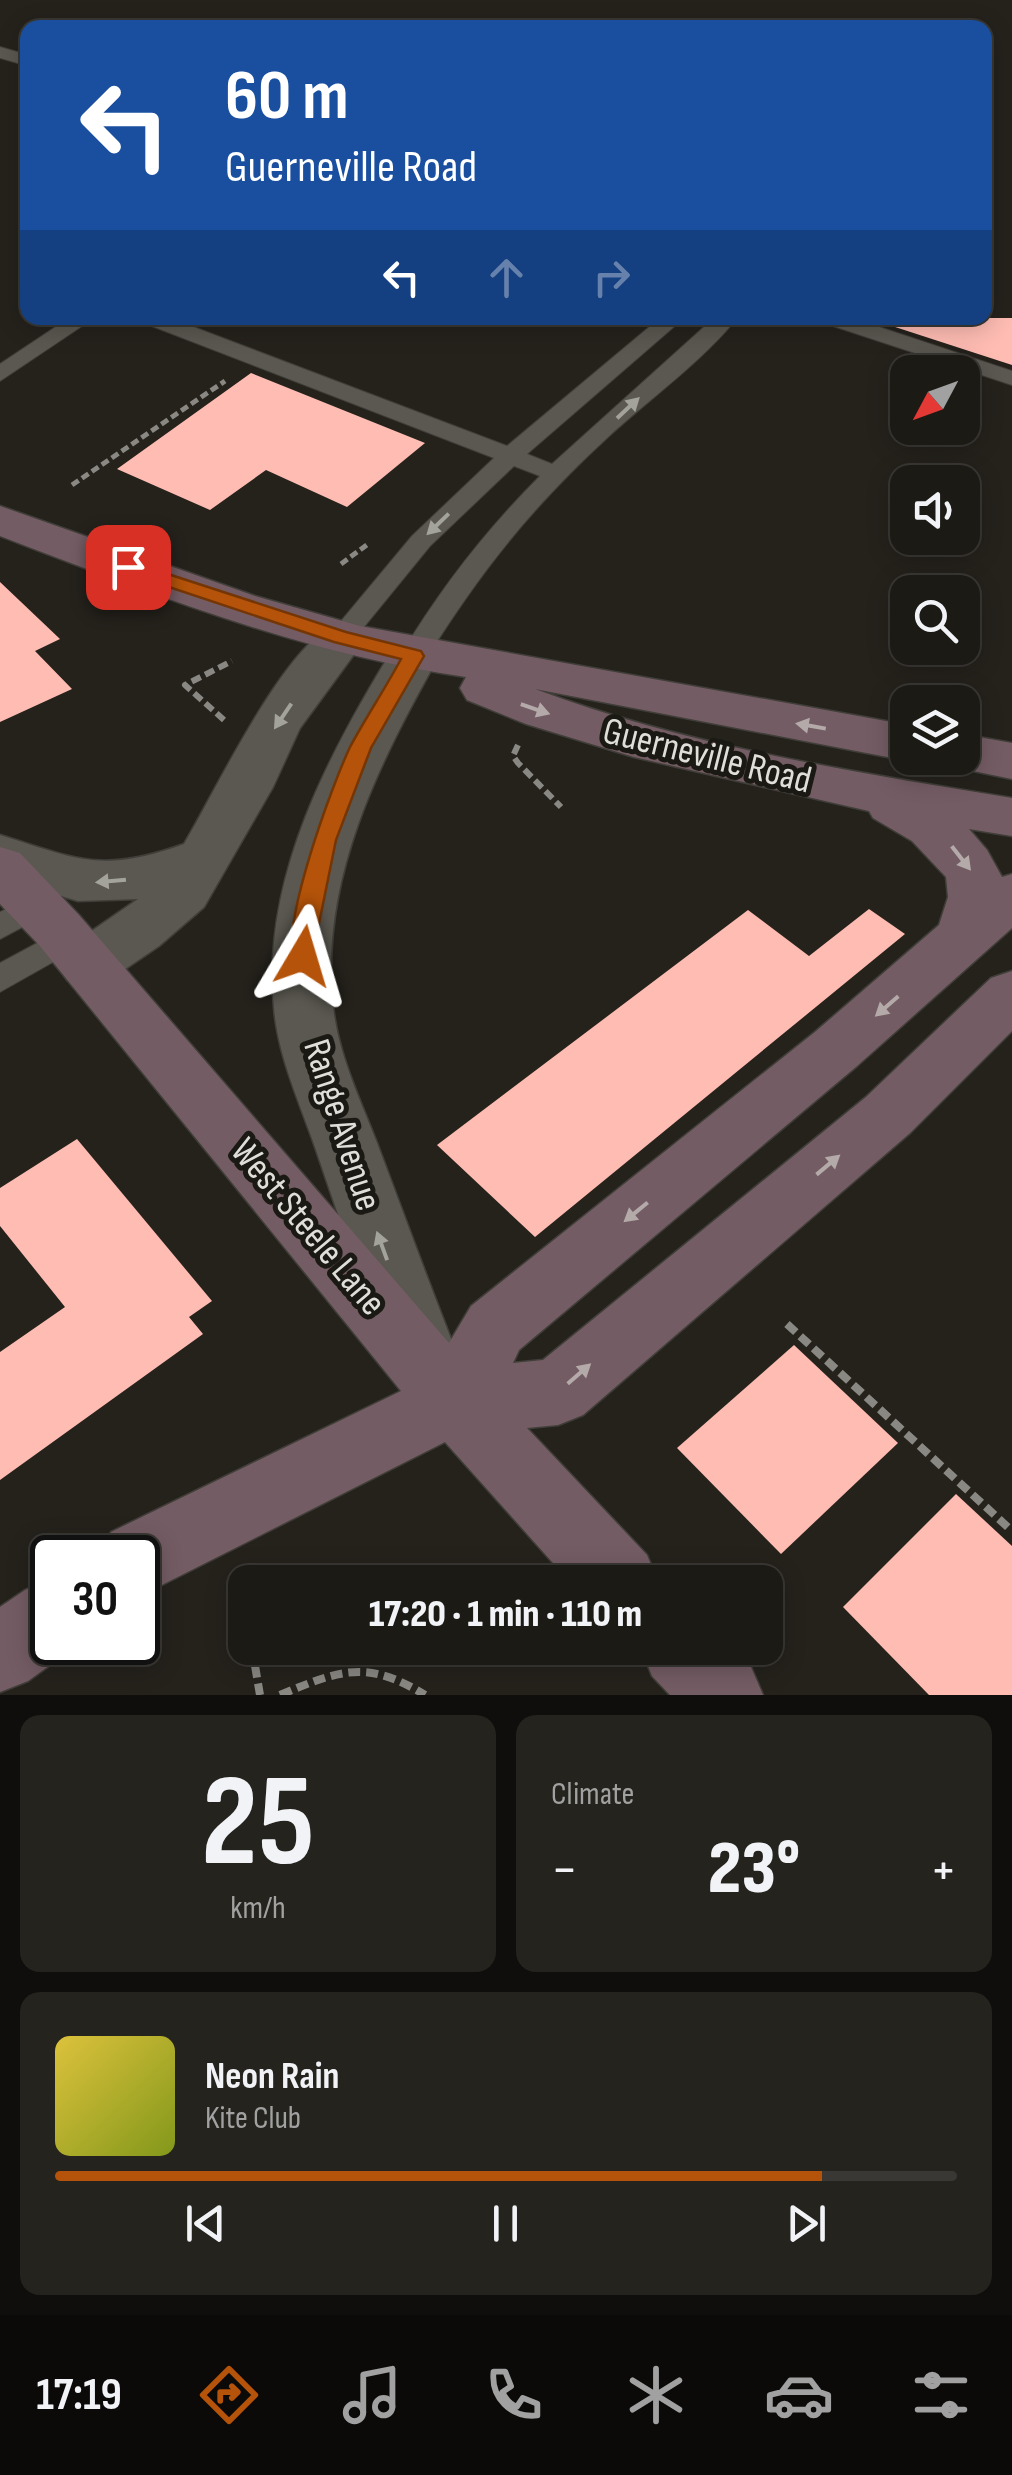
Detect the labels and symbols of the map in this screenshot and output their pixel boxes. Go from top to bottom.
north arrow [890,355,980,445]
one-way arrow [616,397,640,420]
one-way arrow [427,512,451,535]
pin [86,525,171,610]
one-way arrow [274,702,292,729]
one-way arrow [520,703,550,718]
street label: Guerneville Road [598,708,816,804]
one-way arrow [795,718,827,733]
one-way arrow [950,846,971,871]
one-way arrow [95,874,127,890]
position arrow [251,904,355,1008]
one-way arrow [874,994,899,1016]
street label: Range Avenue [293,1034,391,1216]
street label: West Steele Lane [221,1129,395,1325]
one-way arrow [816,1155,841,1176]
one-way arrow [623,1201,649,1222]
one-way arrow [374,1230,389,1260]
one-way arrow [567,1364,592,1385]
speed limit sign: 30 [30,1535,160,1665]

